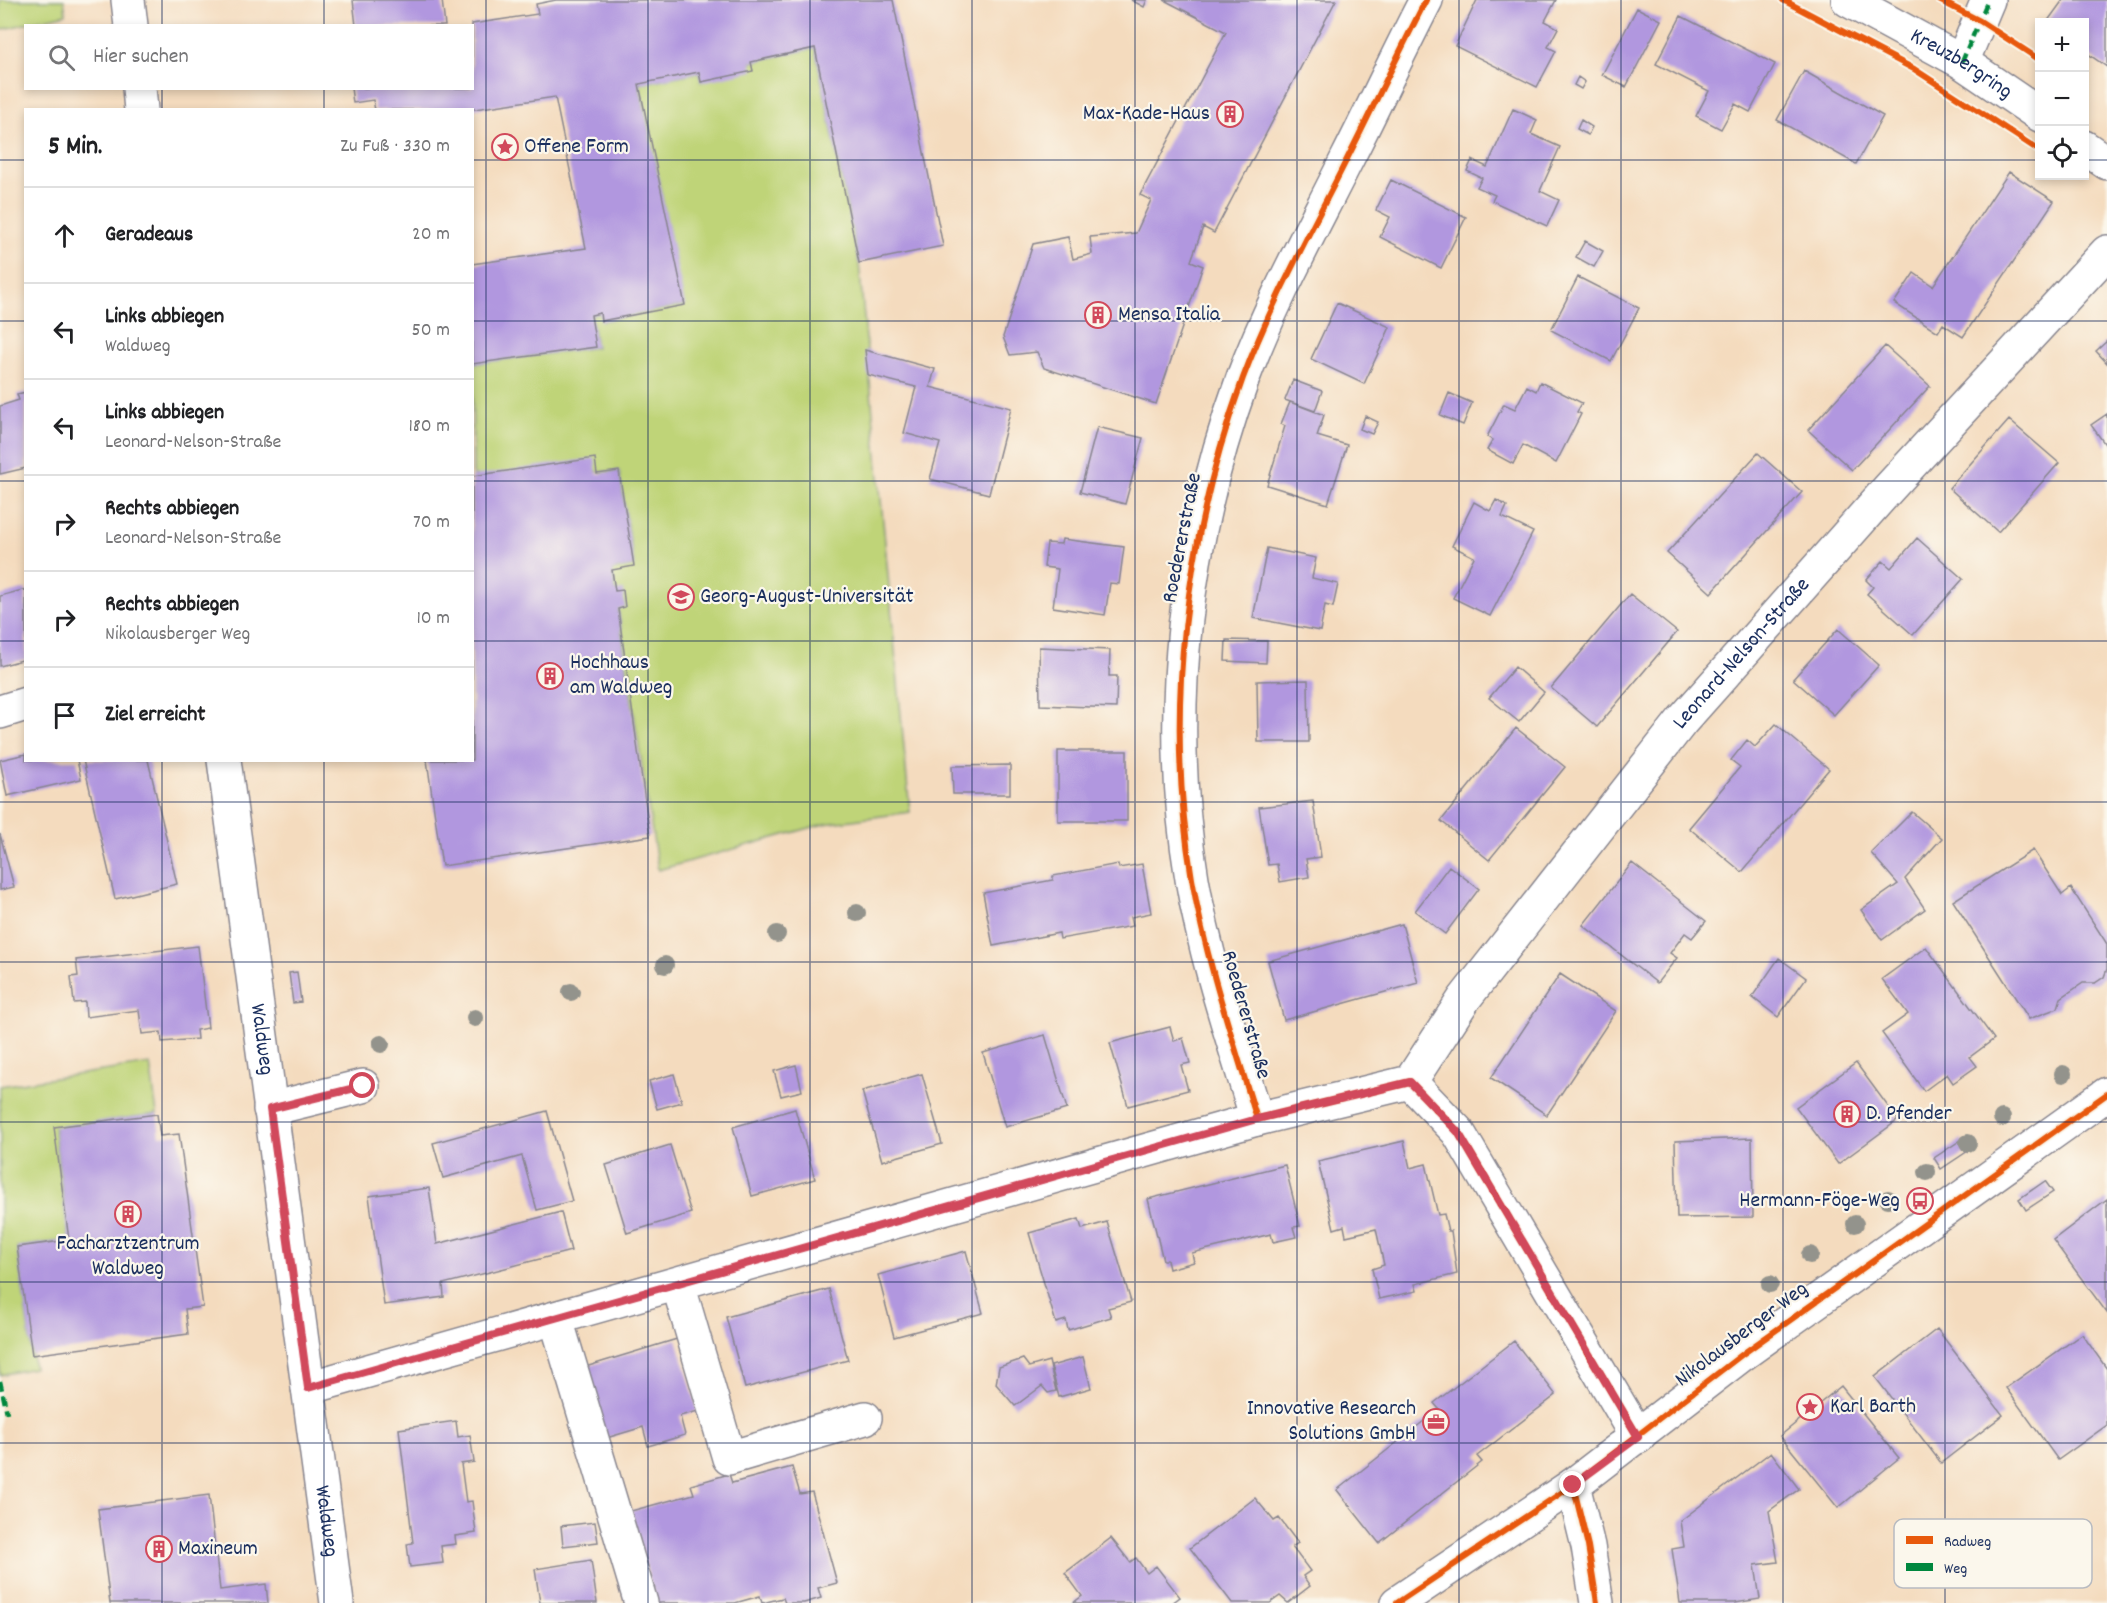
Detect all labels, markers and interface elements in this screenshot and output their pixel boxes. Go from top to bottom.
map controls [2035,18,2089,180]
button: + [2035,18,2089,72]
street label: Kreuzbergring [1904,21,2018,107]
search box [24,24,474,90]
icon: search [45,41,78,74]
text: Hier suchen [93,42,189,73]
button: − [2035,72,2089,126]
place label: Max-Kade-Haus [1083,99,1210,130]
building icon: Max-Kade-Haus [1215,99,1245,129]
button: locate [2035,126,2089,180]
text: 5 Min. [48,129,102,166]
place icon: Offene Form [490,132,520,162]
place label: Offene Form [524,132,629,163]
text: Zu Fuß · 330 m [340,133,450,161]
icon: ahead [48,219,81,252]
text: Geradeaus [105,220,193,251]
text: 20 m [412,221,450,249]
building icon: Mensa Italia [1083,300,1113,330]
place label: Mensa Italia [1118,300,1221,331]
text: Links abbiegen [105,302,224,333]
icon: left [48,315,81,348]
text: 50 m [412,317,450,345]
text: Waldweg [105,333,170,361]
text: Links abbiegen [105,398,224,429]
icon: left [48,411,81,444]
text: 180 m [408,413,450,441]
text: Leonard-Nelson-Straße [105,429,281,457]
street label: Roedererstraße [1155,470,1211,606]
text: Rechts abbiegen [105,494,239,525]
icon: right [48,507,81,540]
text: 70 m [413,509,450,537]
text: Leonard-Nelson-Straße [105,525,281,553]
street label: Leonard-Nelson-Straße [1665,571,1818,736]
school or university icon: Georg-August-Universität [666,582,696,612]
place label: Georg-August-Universität [700,582,914,613]
text: Rechts abbiegen [105,590,239,621]
icon: right [48,603,81,636]
text: 10 m [416,605,450,633]
text: Nikolausberger Weg [105,621,250,649]
place label: Hochhaus am Waldweg [570,648,672,704]
building icon: Hochhaus am Waldweg [535,661,565,691]
icon: arrive [48,699,81,732]
text: Ziel erreicht [105,700,205,731]
street label: Roedererstraße [1212,947,1278,1083]
street label: Waldweg [241,1002,282,1077]
route start [349,1072,375,1098]
building icon: D. Pfender [1832,1099,1862,1129]
place label: D. Pfender [1866,1099,1953,1130]
place label: Hermann-Föge-Weg [1739,1186,1900,1217]
bus stop icon: Hermann-Föge-Weg [1905,1186,1935,1216]
building icon: Facharztzentrum Waldweg [113,1199,143,1229]
place label: Facharztzentrum Waldweg [56,1229,200,1285]
street label: Nikolausberger Weg [1669,1275,1815,1395]
place icon: Karl Barth [1795,1392,1825,1422]
place label: Karl Barth [1830,1392,1916,1423]
place label: Innovative Research Solutions GmbH [1247,1394,1416,1450]
office icon: Innovative Research Solutions GmbH [1421,1407,1451,1437]
route end [1559,1471,1585,1497]
street label: Waldweg [306,1483,346,1559]
legend [1894,1519,2092,1588]
text: Radweg [1944,1531,1991,1554]
building icon: Maxineum [144,1534,174,1564]
place label: Maxineum [178,1534,258,1565]
text: Weg [1944,1558,1967,1581]

